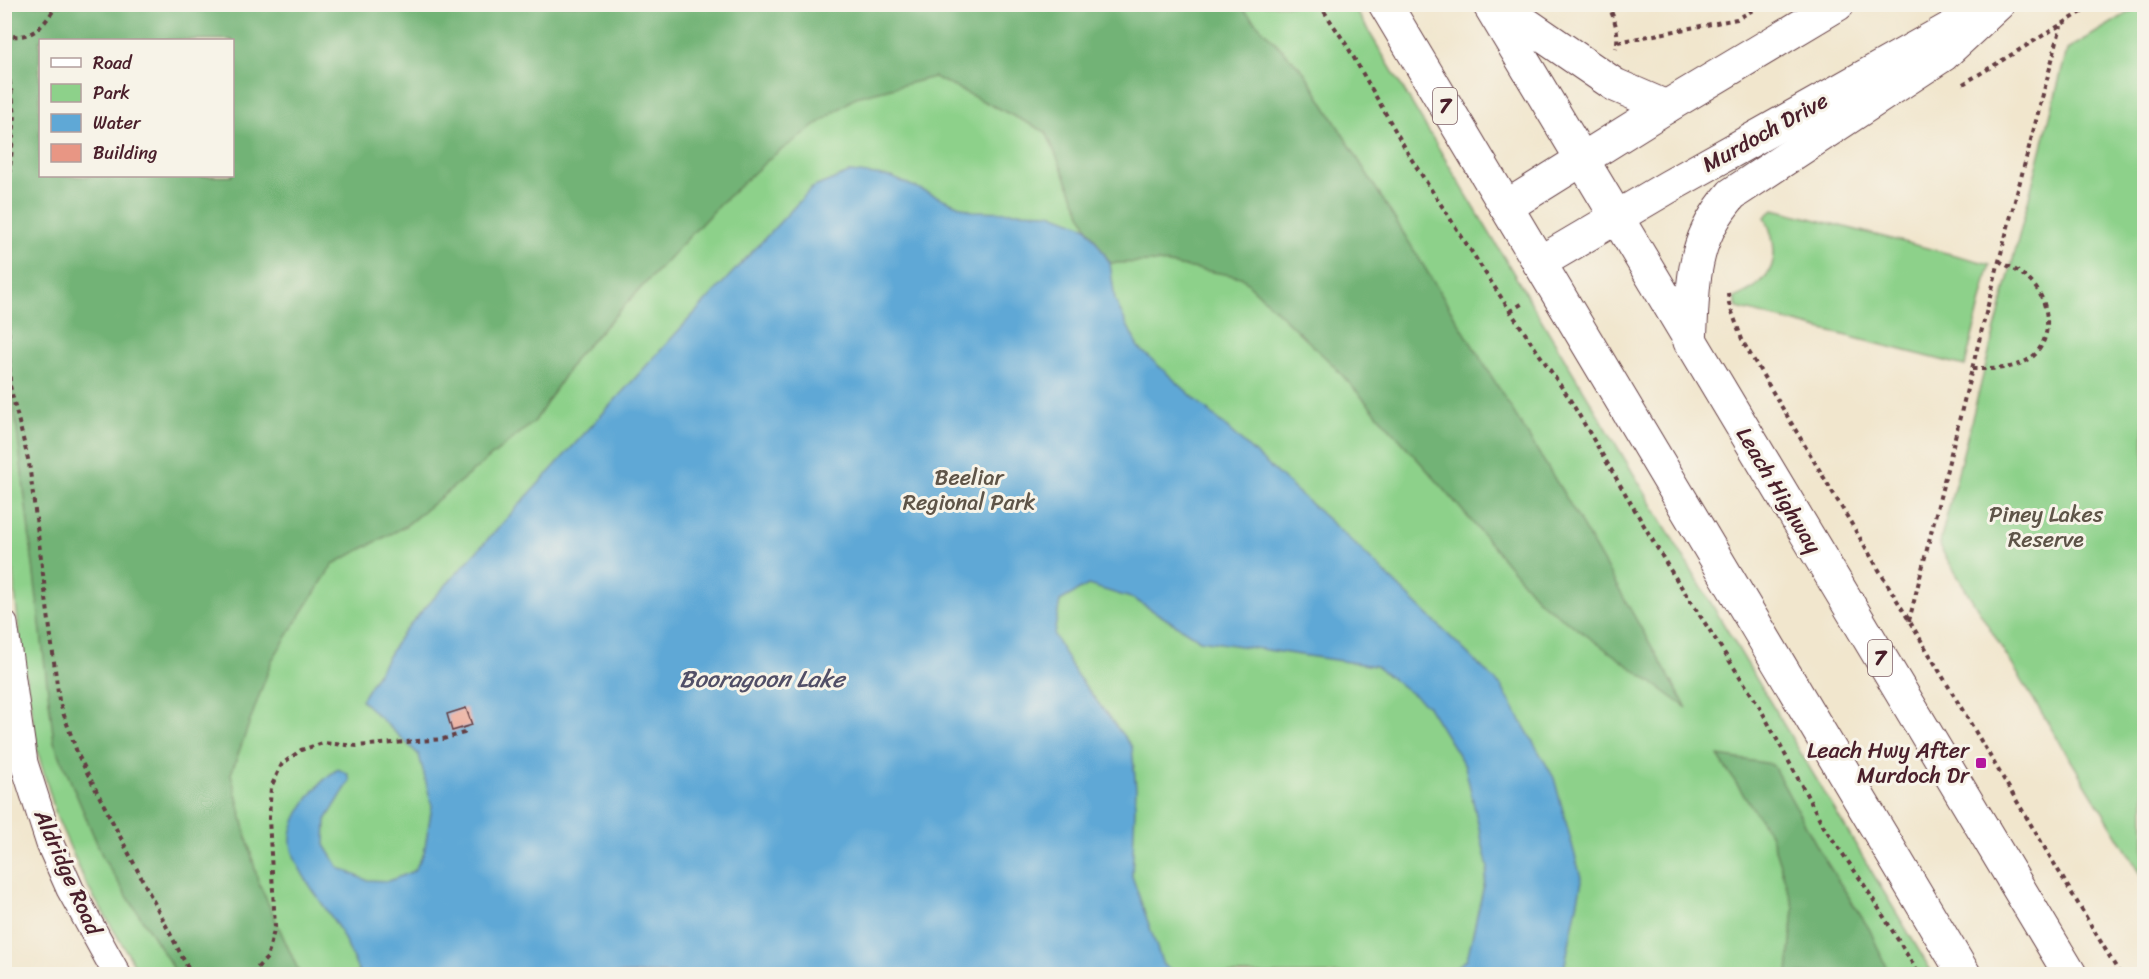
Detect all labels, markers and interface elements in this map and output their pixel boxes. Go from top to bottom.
legend [39,39,234,177]
text: Road [93,47,133,79]
text: Park [93,77,130,109]
street label: Murdoch Drive [1695,81,1835,183]
road number: 7 [1433,88,1457,124]
text: Water [93,107,142,139]
text: Building [93,137,157,169]
street label: Leach Highway [1726,419,1833,562]
park label: Beeliar Regional Park [903,458,1036,522]
park label: Piney Lakes Reserve [1989,495,2104,559]
road number: 7 [1868,640,1892,676]
water label: Booragoon Lake [679,658,847,700]
place label: Leach Hwy After Murdoch Dr [1807,731,1971,795]
marker: Leach Hwy After Murdoch Dr [1974,756,1988,770]
street label: Aldridge Road [23,802,114,942]

